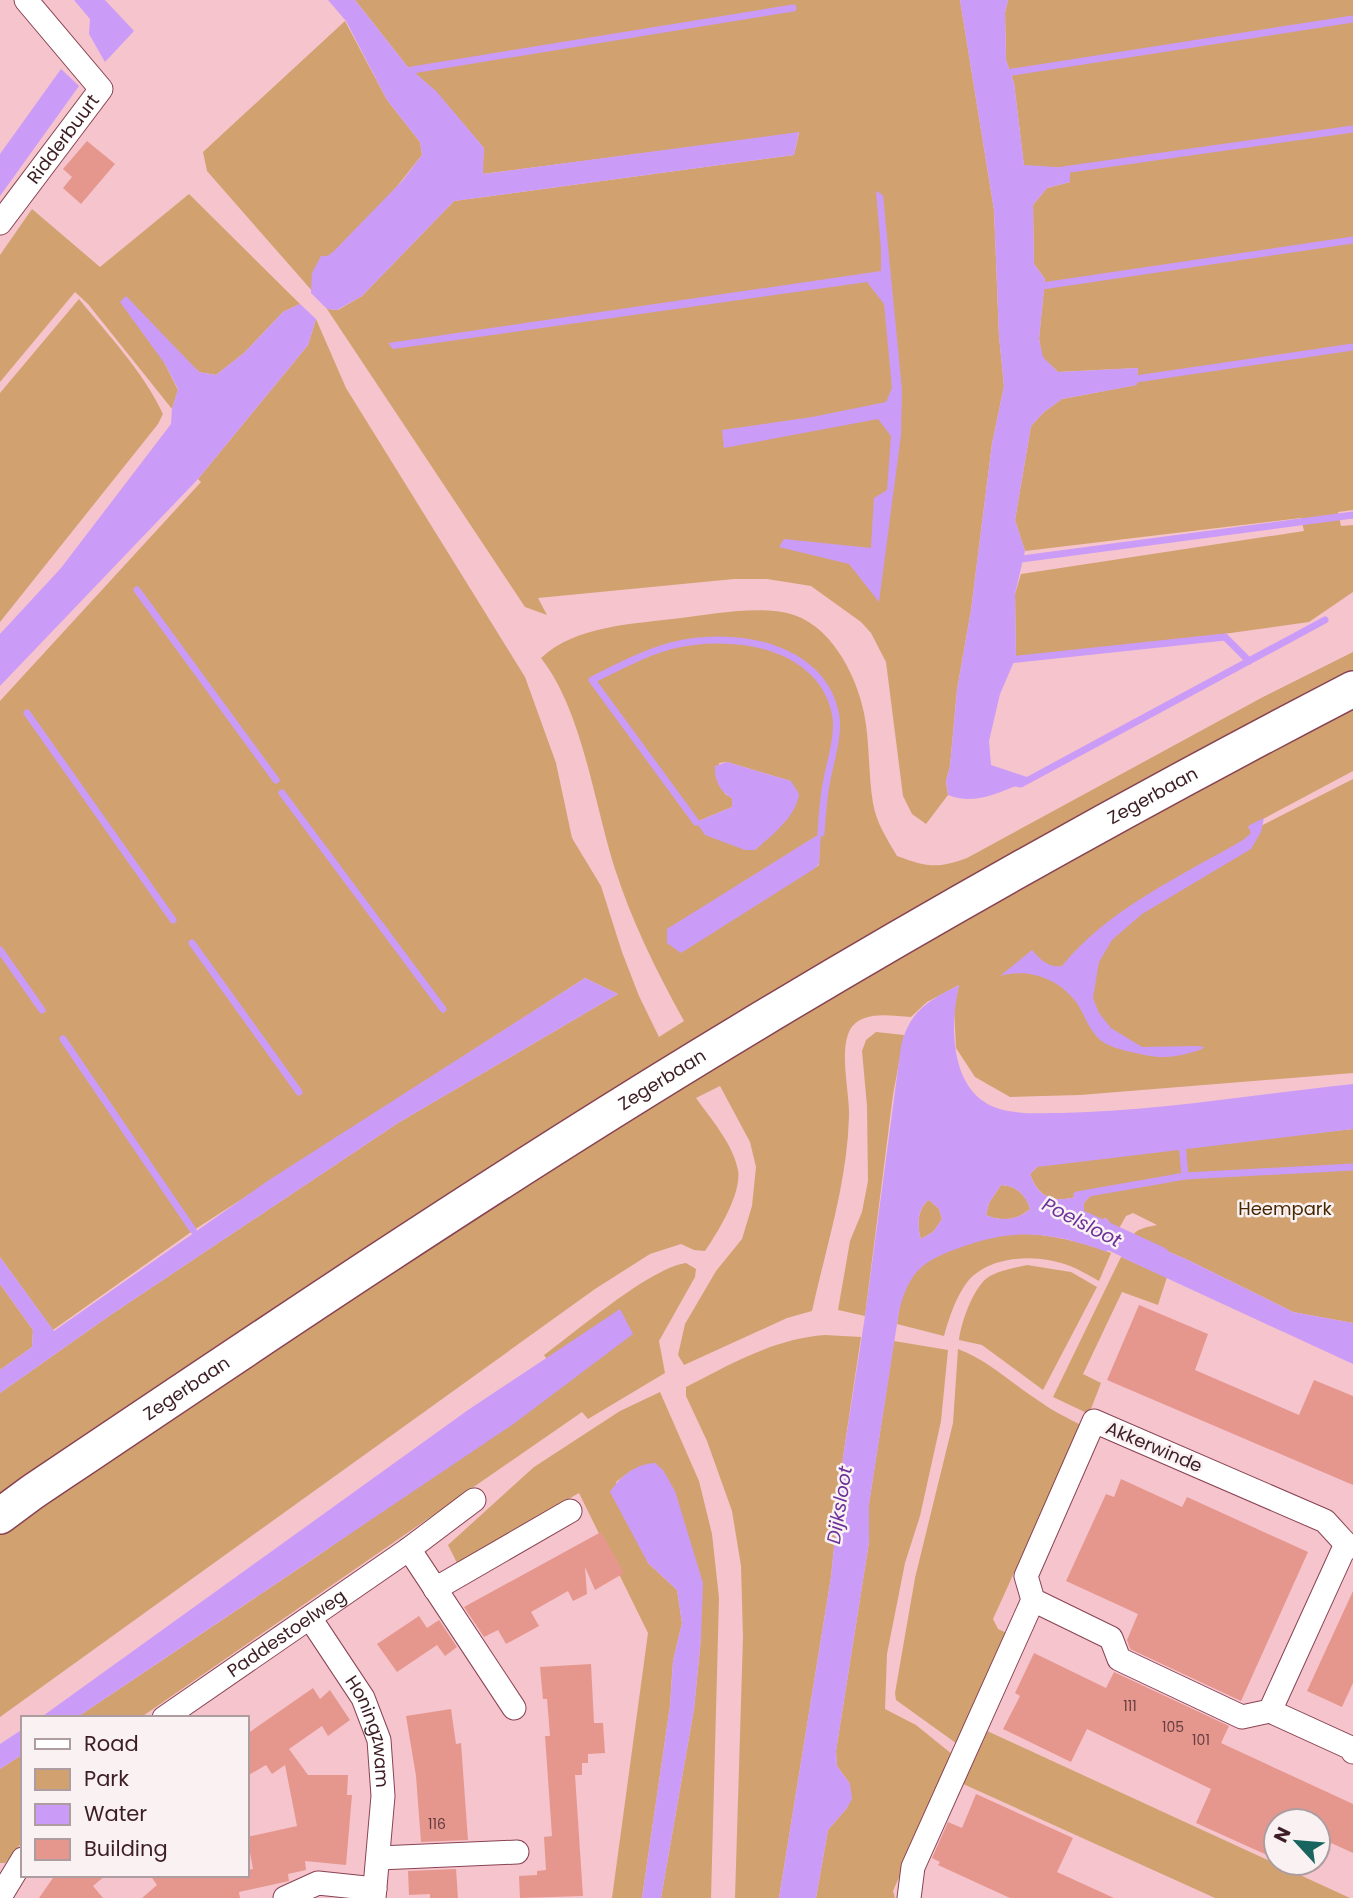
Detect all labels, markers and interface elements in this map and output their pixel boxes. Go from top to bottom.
street label: Ridderbuurt [21,89,105,189]
street label: Zegerbaan [1103,761,1202,830]
street label: Zegerbaan [613,1043,711,1116]
water label: Poelsloot [1038,1191,1127,1254]
park label: Heempark [1238,1196,1333,1221]
street label: Zegerbaan [138,1350,234,1426]
street label: Akkerwinde [1102,1415,1206,1478]
water label: Dijksloot [820,1463,859,1546]
street label: Paddestoelweg [222,1583,351,1683]
street label: Honingzwam [339,1670,395,1789]
house number: 111 [1123,1696,1137,1716]
legend [21,1716,248,1877]
house number: 105 [1162,1717,1184,1737]
text: Road [84,1729,139,1758]
house number: 101 [1192,1730,1210,1750]
text: Park [84,1764,129,1793]
text: Water [84,1799,147,1828]
north arrow [1262,1807,1332,1877]
house number: 116 [428,1814,446,1834]
text: N [1267,1822,1297,1847]
text: Building [84,1834,168,1863]

